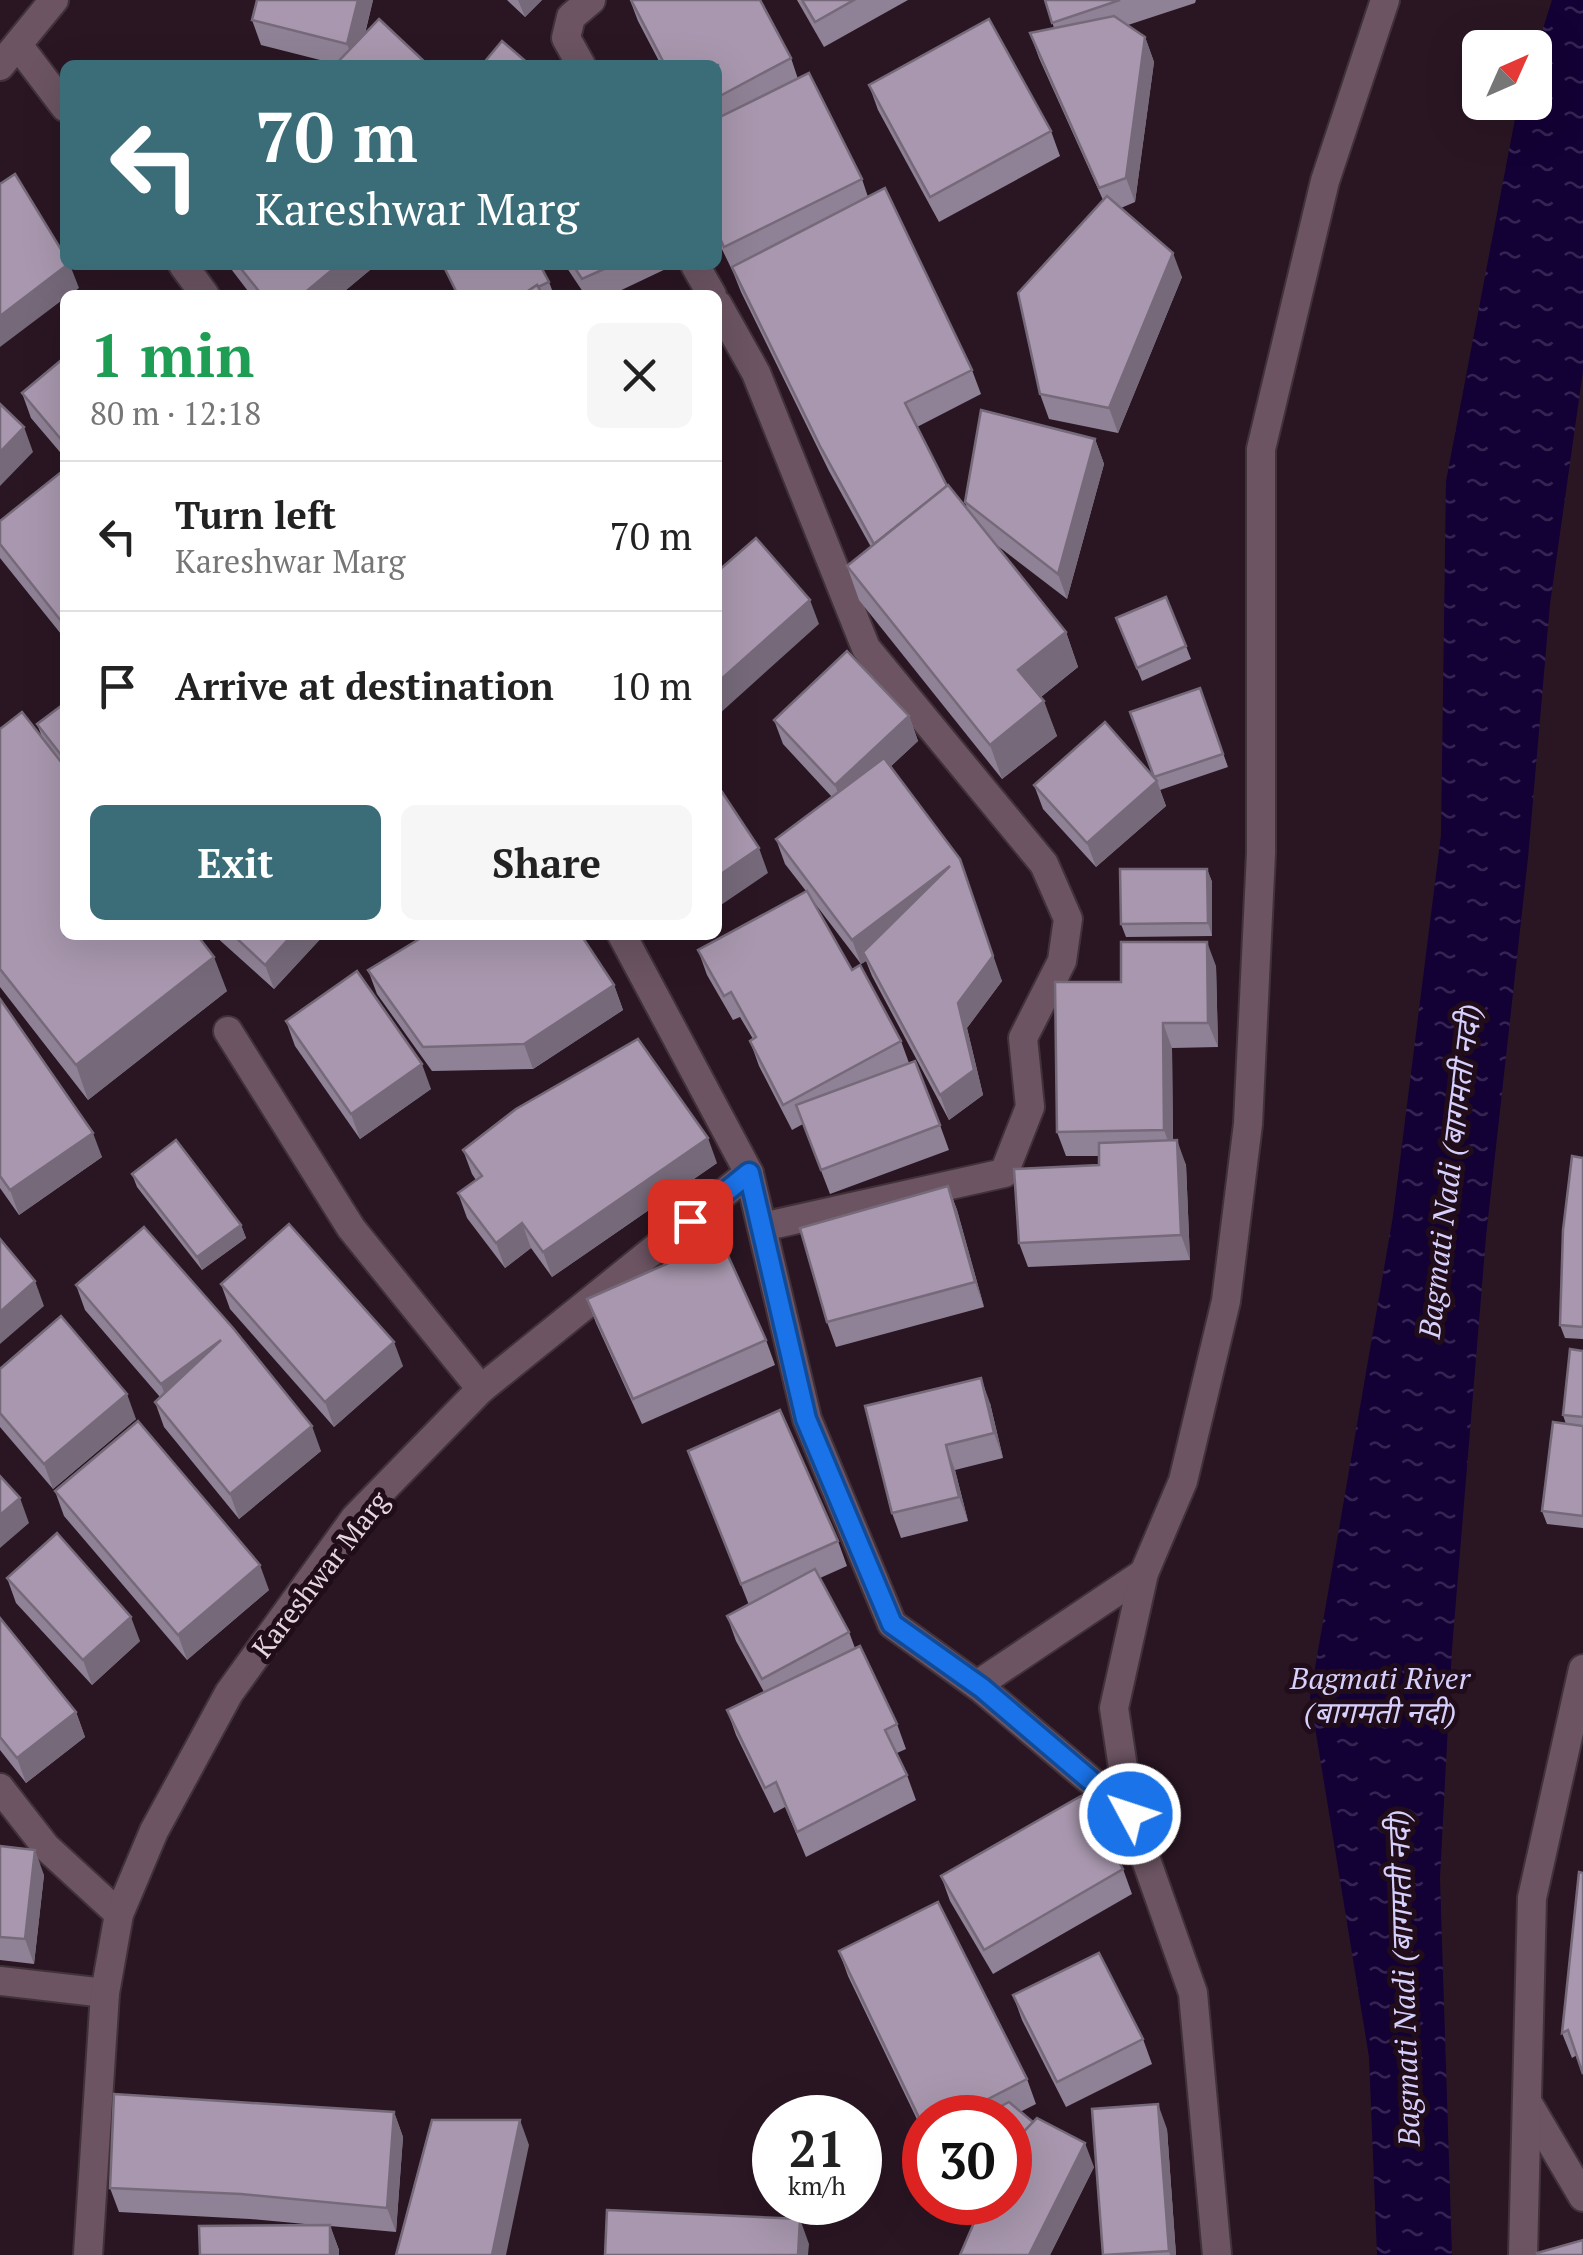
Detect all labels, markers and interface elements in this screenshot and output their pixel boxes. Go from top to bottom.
north arrow [1462,30,1552,120]
map controls [1462,30,1552,120]
text: 70 m [255,89,418,182]
icon: left [90,100,220,230]
text: Kareshwar Marg [255,178,579,238]
text: 1 min [90,315,254,394]
button: close [587,323,692,428]
text: 80 m · 12:18 [90,392,261,434]
text: Turn left [175,490,336,540]
icon: left [90,509,145,564]
text: 70 m [609,511,692,561]
text: Kareshwar Marg [175,540,405,582]
icon: arrive [90,659,145,714]
text: Arrive at destination [175,661,554,711]
text: 10 m [609,661,692,711]
button: Exit [90,805,381,920]
button: Share [401,805,692,920]
water label: Bagmati Nadi (बागमती नदी) [1409,1001,1489,1342]
pin [648,1179,733,1264]
icon: arrive [663,1194,718,1249]
street label: Kareshwar Marg [243,1482,397,1665]
water label: Bagmati River (बागमती नदी) [1289,1658,1471,1732]
position arrow [1078,1762,1182,1866]
water label: Bagmati Nadi (बागमती नदी) [1377,1809,1429,2148]
speed limit sign: 30 [902,2095,1032,2225]
text: 21 [789,2115,845,2181]
text: km/h [788,2169,846,2202]

